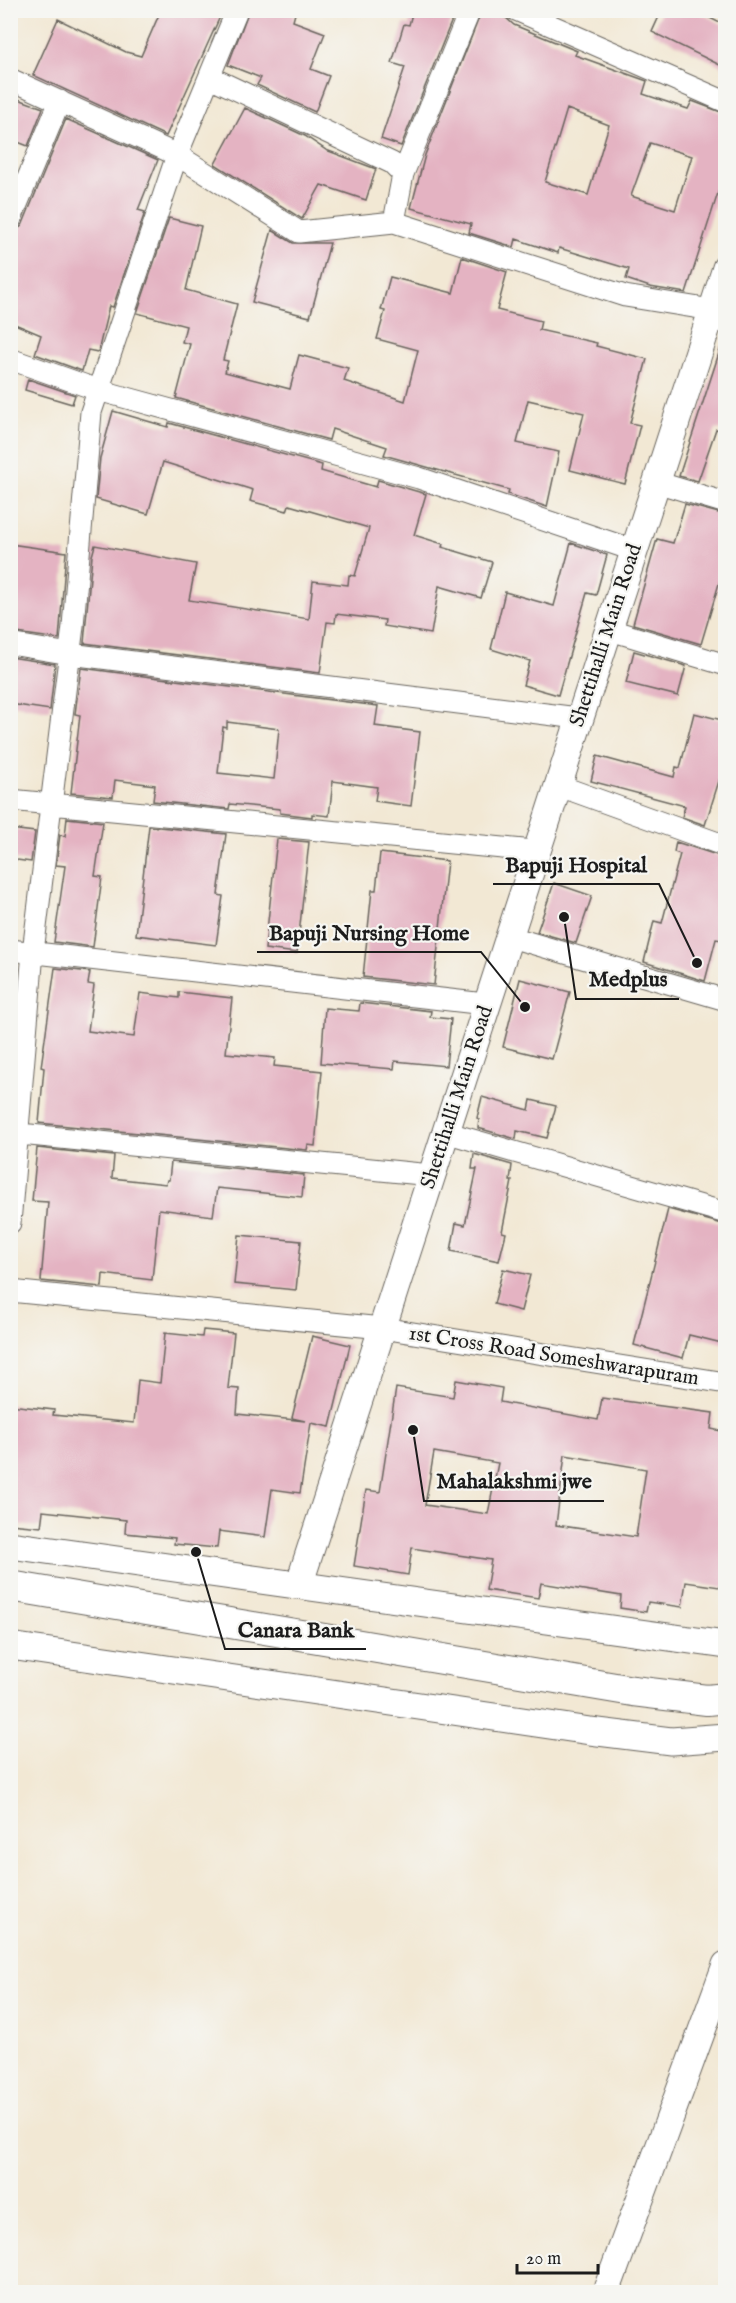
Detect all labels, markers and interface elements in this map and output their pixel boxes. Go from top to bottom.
street label: Shettihalli Main Road [564,540,649,731]
callout: Bapuji Hospital [493,844,659,884]
text: Bapuji Hospital [505,852,648,880]
callout: Bapuji Nursing Home [257,912,481,952]
text: Bapuji Nursing Home [269,920,469,948]
callout: Medplus [576,959,679,999]
text: Medplus [588,966,668,994]
street label: Shettihalli Main Road [415,1002,500,1193]
street label: 1st Cross Road Someshwarapuram [407,1320,701,1393]
callout: Mahalakshmi jwe [424,1461,604,1501]
text: Mahalakshmi jwe [436,1468,592,1496]
callout: Canara Bank [225,1609,366,1649]
text: Canara Bank [238,1617,355,1645]
scale bar [517,2237,598,2275]
text: 20 m [526,2248,561,2271]

